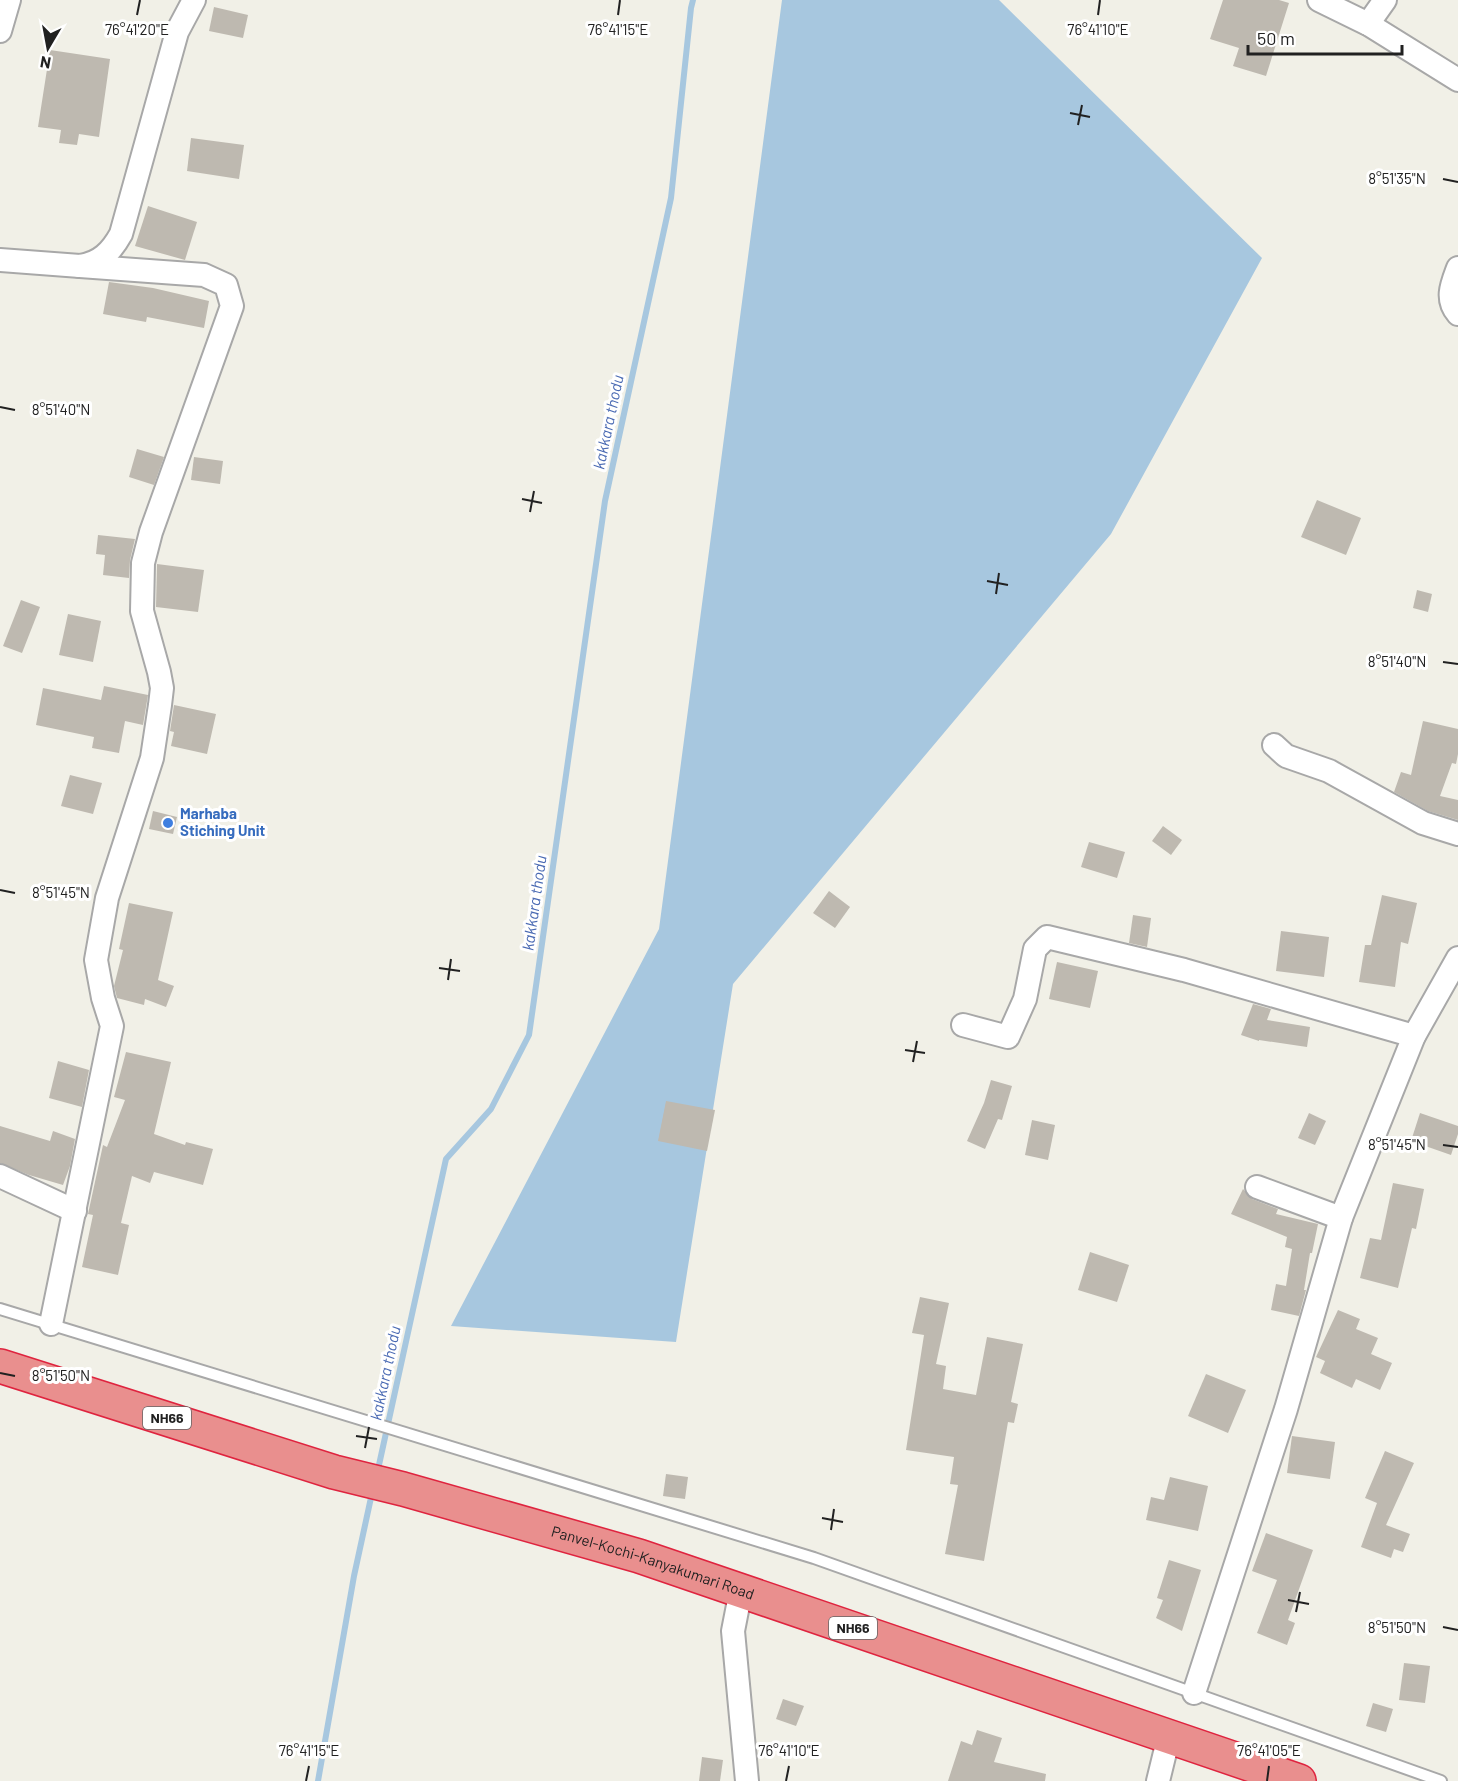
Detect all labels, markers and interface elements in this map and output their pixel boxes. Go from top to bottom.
north arrow [18,18,78,78]
scale bar [1248,18,1402,56]
text: 76°41'20"E [105,20,169,38]
text: 76°41'15"E [588,20,648,38]
text: 76°41'10"E [1067,20,1129,38]
text: 50 m [1257,27,1295,49]
text: N [38,53,52,74]
text: 8°51'35"N [1368,169,1426,187]
water label: kakkara thodu [588,373,627,471]
text: 8°51'40"N [32,400,90,418]
text: 8°51'40"N [1368,652,1426,670]
place label: Marhaba Stiching Unit [180,804,266,839]
marker: Marhaba Stiching Unit [161,816,175,830]
water label: kakkara thodu [517,854,550,952]
text: 8°51'45"N [32,883,90,901]
text: 8°51'45"N [1368,1135,1426,1153]
water label: kakkara thodu [365,1324,404,1422]
text: 8°51'50"N [32,1366,90,1384]
road number: NH66 [143,1407,191,1429]
street label: Panvel-Kochi-Kanyakumari Road [550,1522,757,1603]
road number: NH66 [829,1617,877,1639]
text: 8°51'50"N [1368,1618,1426,1636]
text: 76°41'15"E [279,1741,339,1759]
text: 76°41'10"E [758,1741,820,1759]
text: 76°41'05"E [1237,1741,1301,1759]

